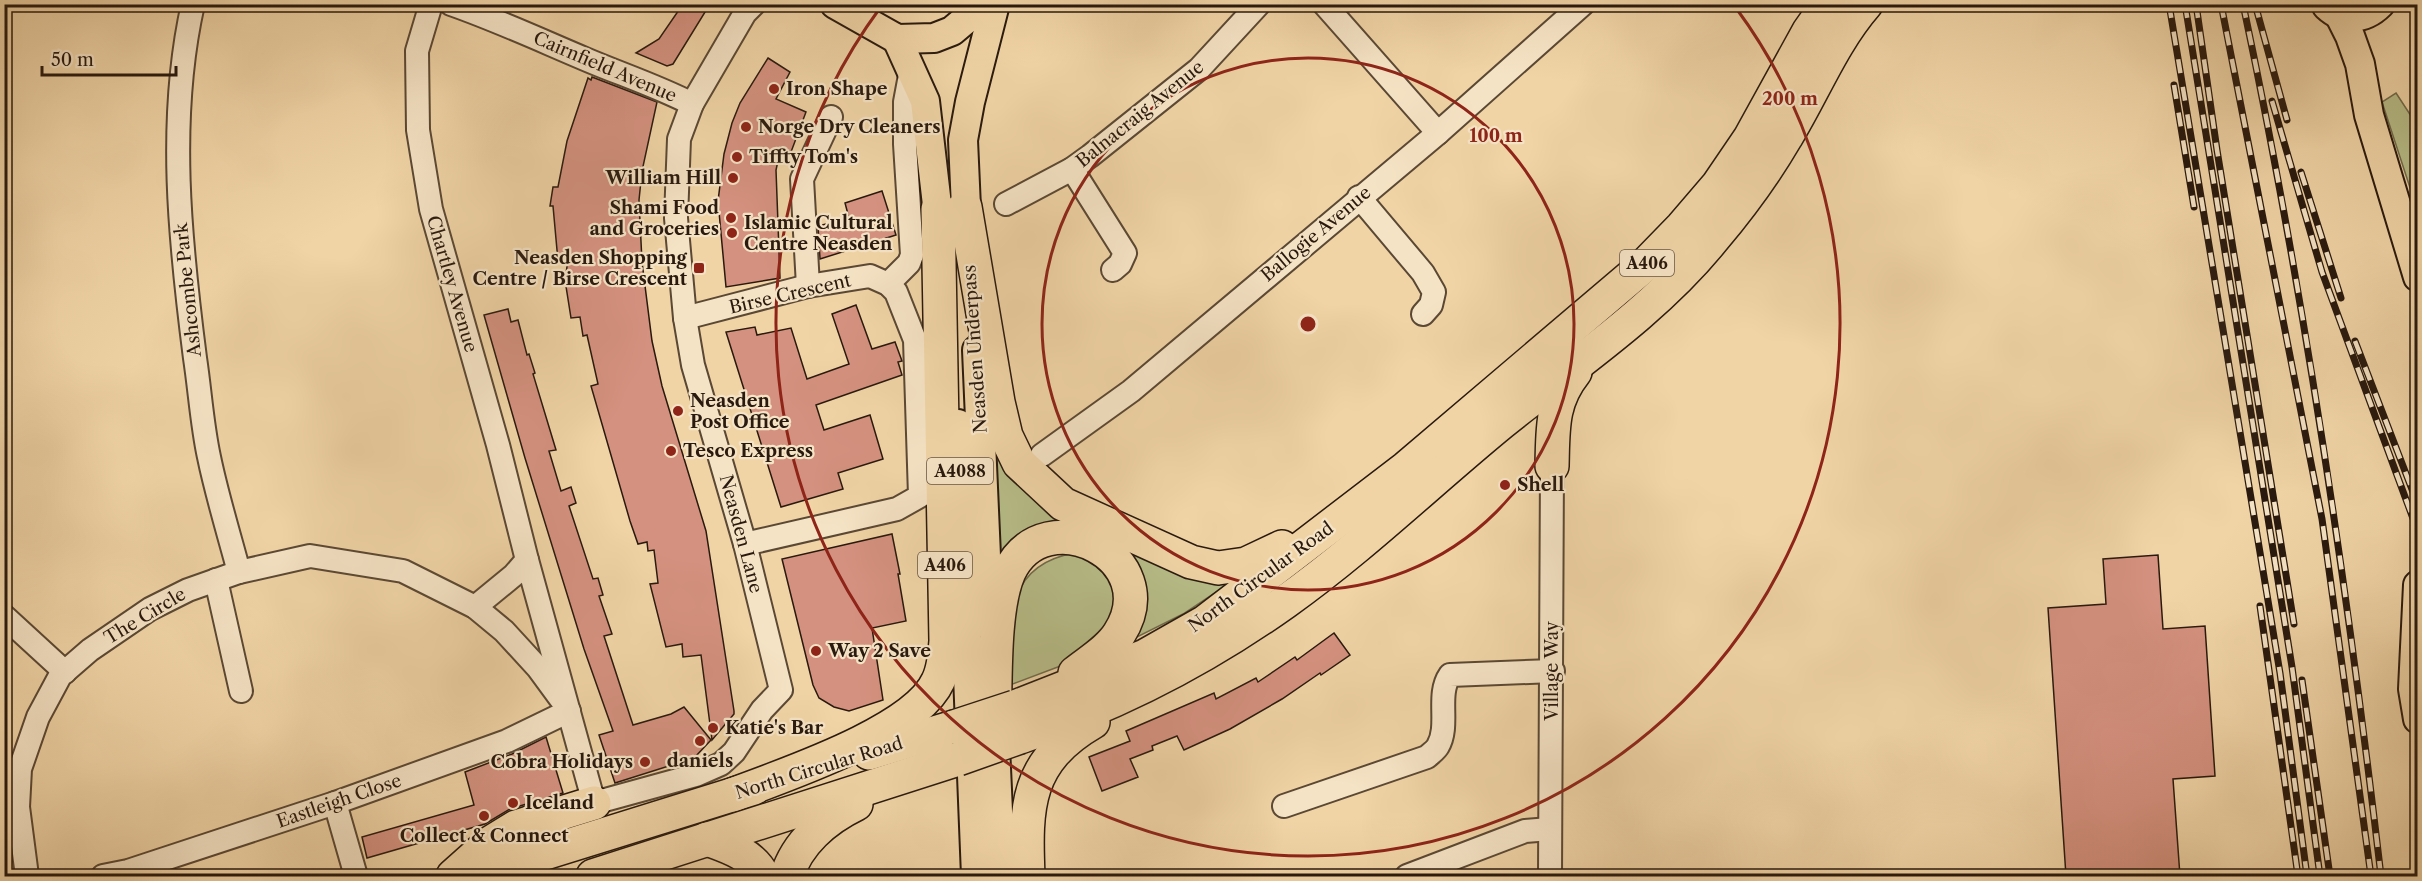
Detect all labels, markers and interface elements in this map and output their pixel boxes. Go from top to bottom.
street label: Cairnfield Avenue [530,27,680,107]
scale bar [42,39,176,77]
text: 50 m [51,49,94,71]
street label: Balnacraig Avenue [1072,56,1208,172]
place label: Iron Shape [786,78,888,100]
marker: Iron Shape [767,82,781,96]
text: 200 m [1762,88,1818,110]
place label: Norge Dry Cleaners [758,116,941,138]
marker: Norge Dry Cleaners [739,120,753,134]
text: 100 m [1469,125,1523,147]
place label: Tiffty Tom's [749,146,858,168]
marker: Tiffty Tom's [730,150,744,164]
place label: William Hill [605,167,721,189]
marker: William Hill [726,171,740,185]
street label: Ballogie Avenue [1256,182,1376,286]
place label: Shami Food and Groceries [589,197,719,240]
marker: Shami Food and Groceries [724,211,738,225]
place label: Islamic Cultural Centre Neasden [744,212,893,255]
street label: Chartley Avenue [422,213,482,355]
street label: Ashcombe Park [170,220,206,359]
marker: Islamic Cultural Centre Neasden [725,226,739,240]
place label: Neasden Shopping Centre / Birse Crescent [473,247,688,290]
road number: A406 [1620,250,1674,276]
marker: Neasden Shopping Centre / Birse Crescent [692,261,706,275]
street label: Neasden Underpass [958,264,992,434]
street label: Birse Crescent [727,269,854,319]
centre of rings [1298,314,1318,334]
place label: Neasden Post Office [690,390,790,433]
marker: Neasden Post Office [671,404,685,418]
place label: Tesco Express [683,440,813,462]
marker: Tesco Express [664,444,678,458]
road number: A4088 [927,458,993,484]
street label: Neasden Lane [715,472,767,596]
place label: Shell [1517,474,1564,496]
marker: Shell [1498,478,1512,492]
street label: North Circular Road [1184,517,1338,637]
road number: A406 [918,552,972,578]
street label: The Circle [100,583,190,649]
street label: Village Way [1541,620,1563,722]
place label: Way 2 Save [827,640,931,662]
marker: Way 2 Save [809,644,823,658]
place label: Katie's Bar [725,717,823,739]
marker: Katie's Bar [706,721,720,735]
street label: North Circular Road [733,732,905,804]
marker: daniels [693,734,707,748]
place label: daniels [667,750,733,772]
place label: Cobra Holidays [491,751,633,773]
marker: Cobra Holidays [638,755,652,769]
street label: Eastleigh Close [274,769,404,833]
place label: Iceland [525,792,594,814]
marker: Iceland [506,796,520,810]
marker: Collect & Connect [477,809,491,823]
place label: Collect & Connect [400,825,569,847]

